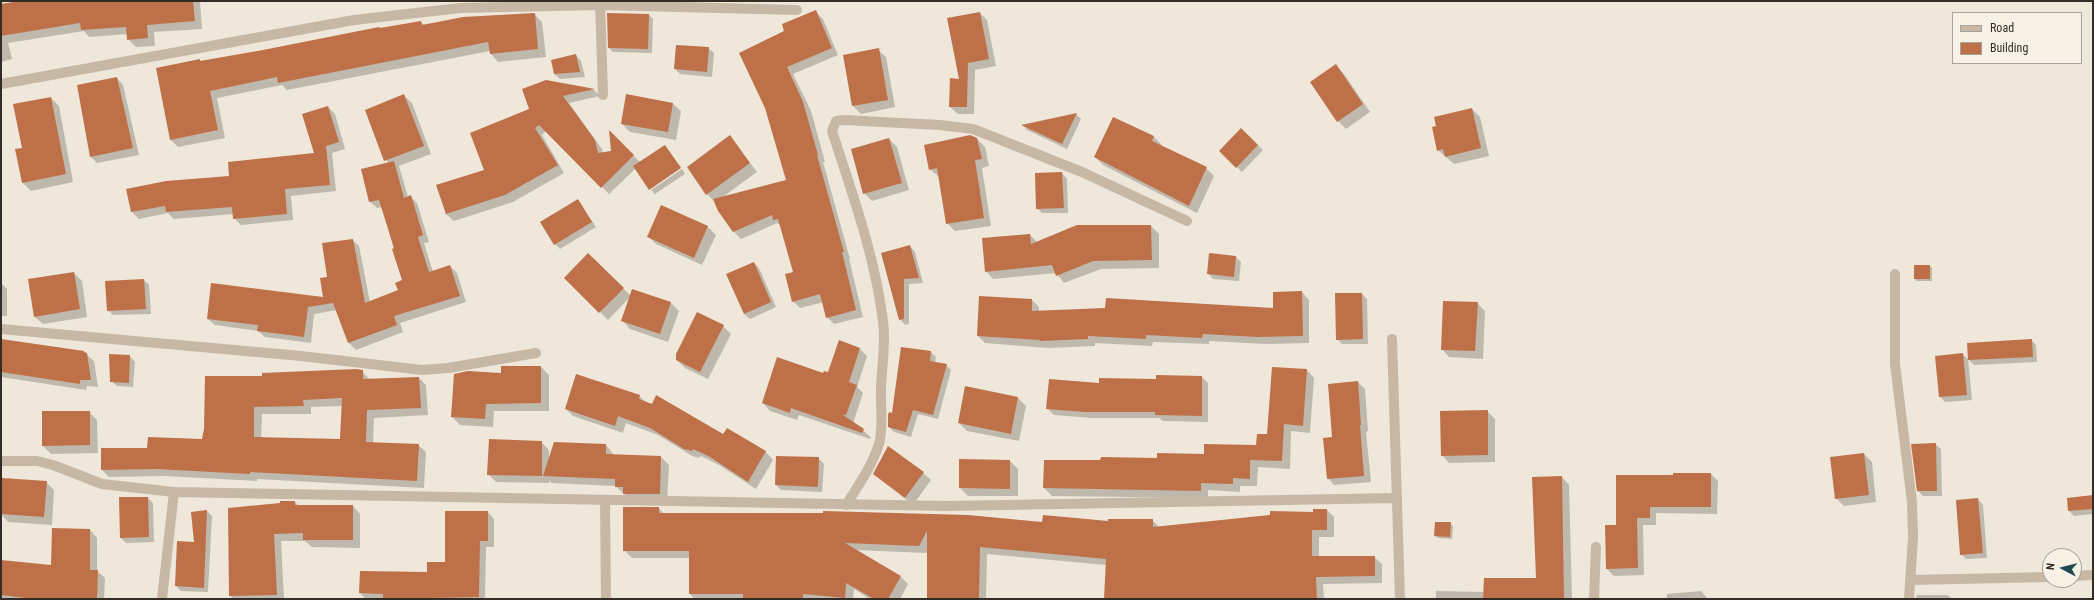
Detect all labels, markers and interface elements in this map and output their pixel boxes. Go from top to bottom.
legend [1952,12,2082,64]
text: Road [1990,21,2014,35]
text: Building [1990,41,2028,55]
north arrow [2042,548,2082,588]
text: N [2044,562,2057,571]

